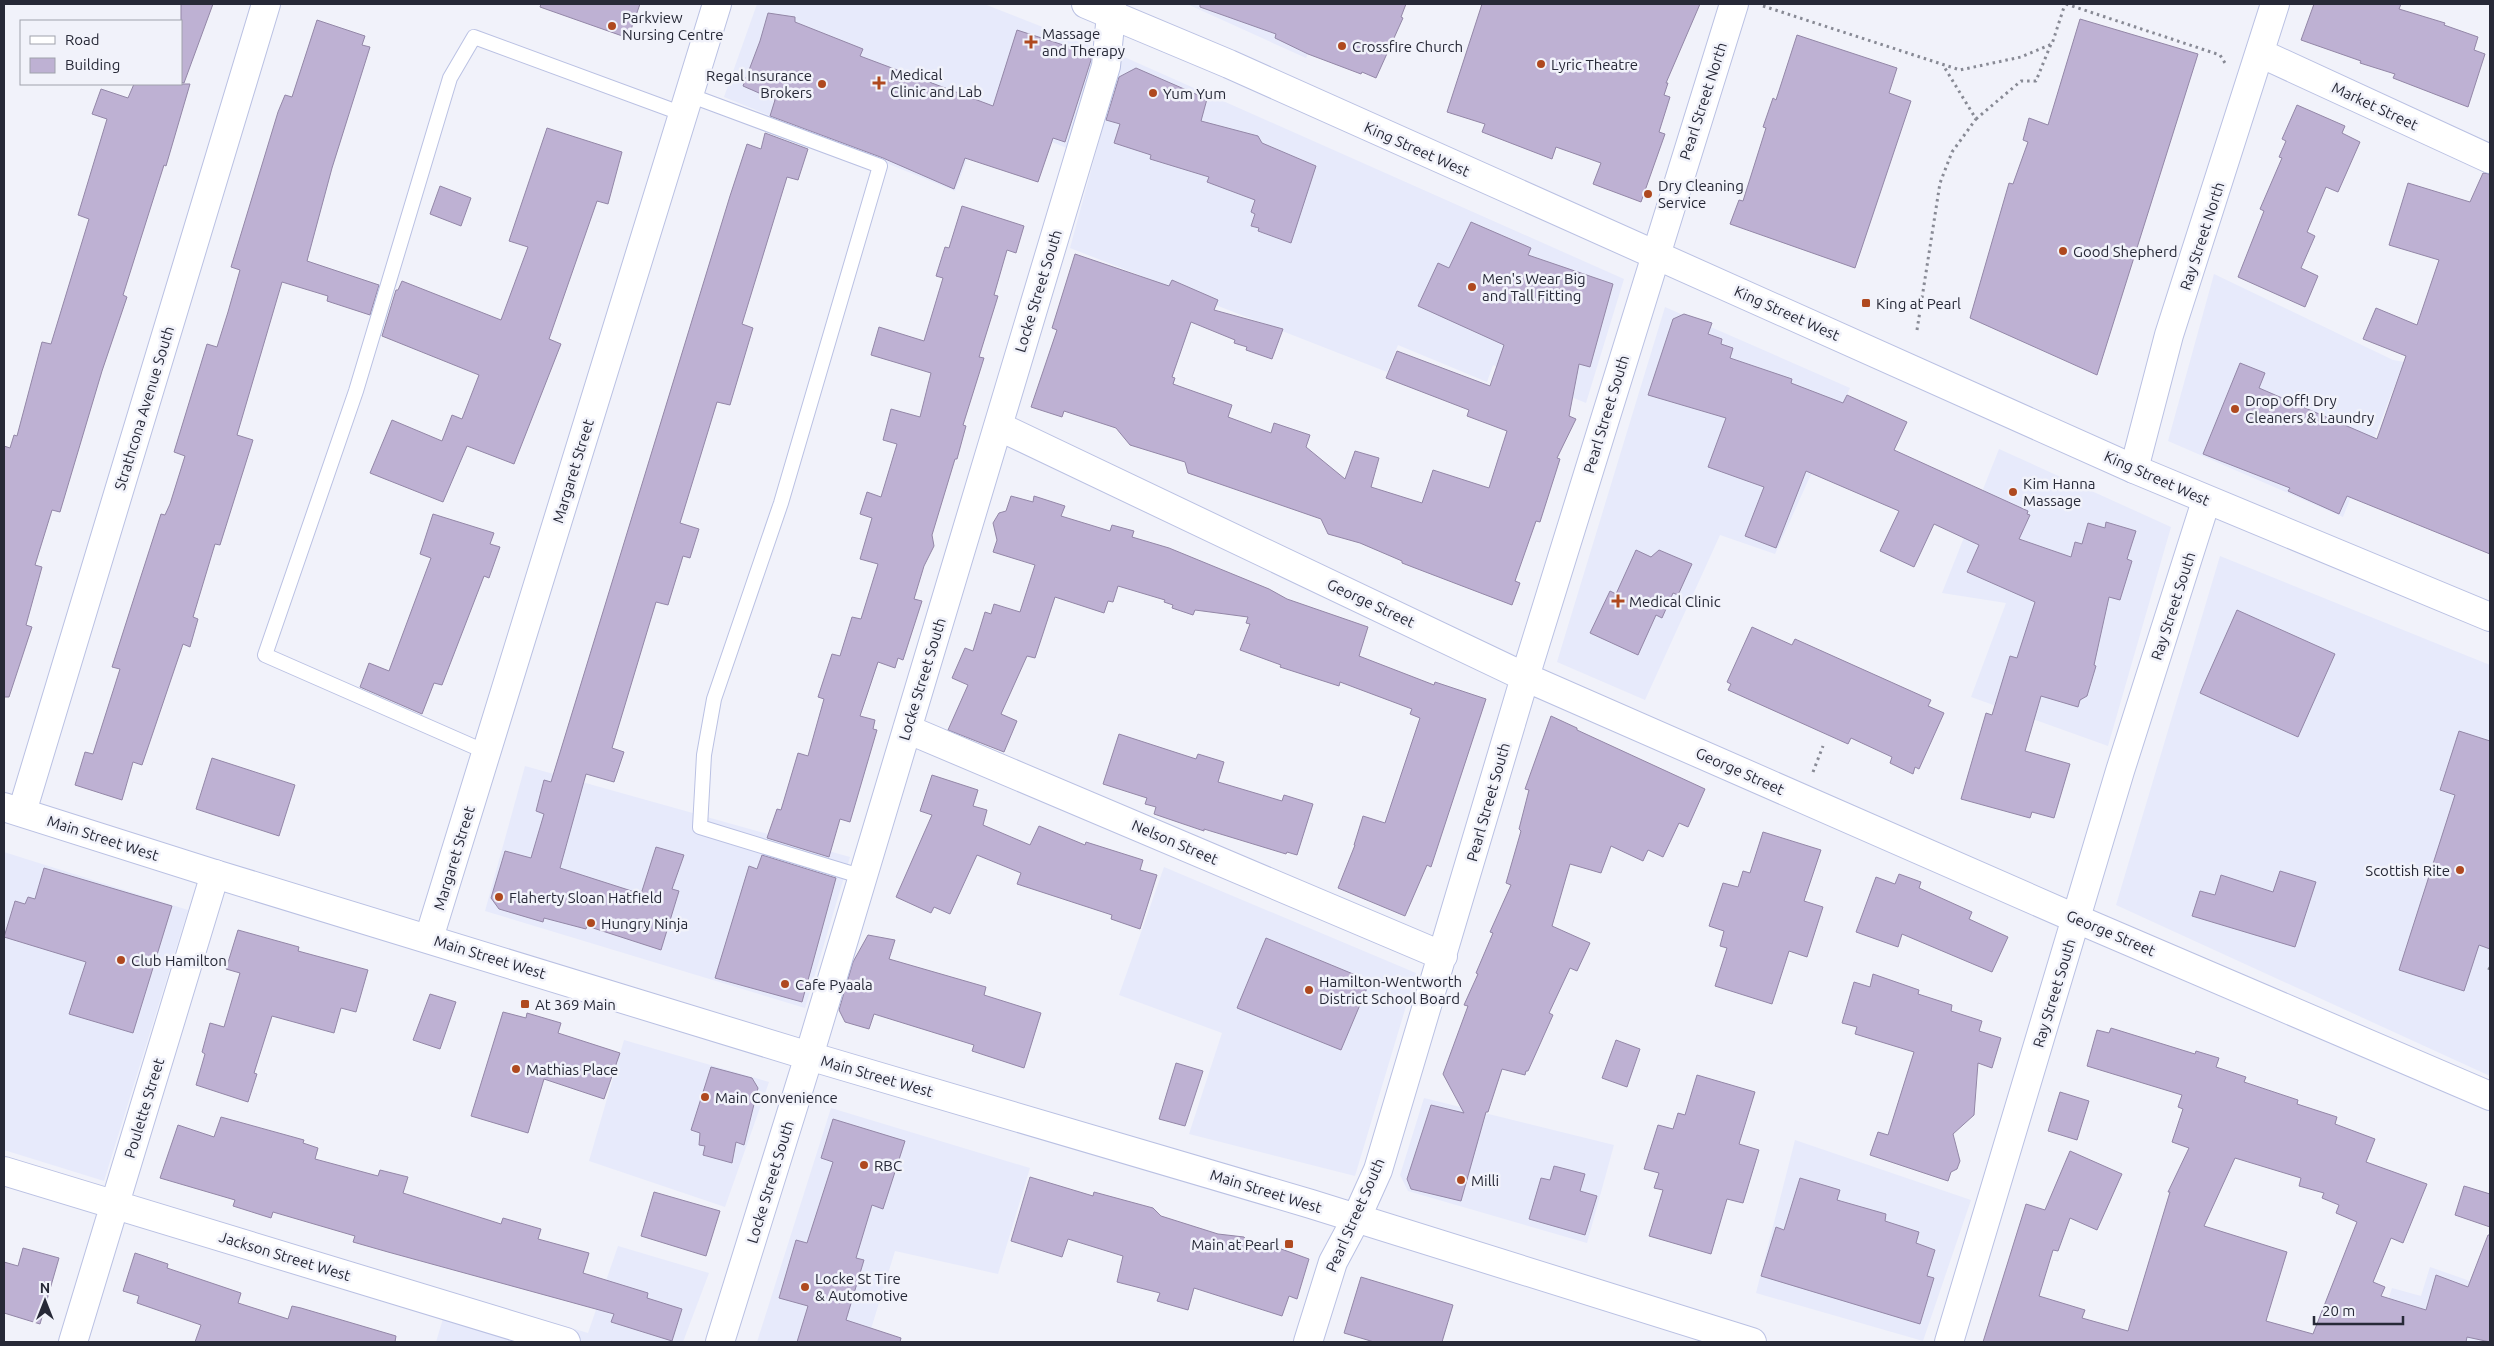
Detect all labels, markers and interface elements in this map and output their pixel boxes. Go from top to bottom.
place label: Parkview Nursing Centre [622,9,724,43]
legend [20,20,182,85]
marker: Parkview Nursing Centre [606,20,618,32]
place label: Massage and Therapy [1042,25,1125,59]
text: Road [65,31,100,48]
marker: Massage and Therapy [1024,35,1038,49]
place label: Crossfire Church [1352,38,1463,55]
marker: Crossfire Church [1336,40,1348,52]
street label: Pearl Street North [1676,40,1730,162]
text: Building [65,56,120,73]
place label: Lyric Theatre [1551,56,1638,73]
marker: Lyric Theatre [1535,58,1547,70]
place label: Medical Clinic and Lab [890,66,982,100]
place label: Regal Insurance Brokers [706,67,812,101]
marker: Medical Clinic and Lab [872,76,886,90]
marker: Regal Insurance Brokers [816,78,828,90]
street label: Market Street [2329,79,2421,133]
place label: Yum Yum [1163,85,1226,102]
marker: Yum Yum [1147,87,1159,99]
street label: King Street West [1362,118,1472,180]
place label: Dry Cleaning Service [1658,177,1744,211]
street label: Ray Street North [2177,180,2227,292]
marker: Dry Cleaning Service [1642,188,1654,200]
street label: Locke Street South [1011,228,1065,354]
place label: Good Shepherd [2073,243,2177,260]
marker: Good Shepherd [2057,245,2069,257]
place label: Men's Wear Big and Tall Fitting [1482,270,1586,304]
marker: Men's Wear Big and Tall Fitting [1466,281,1478,293]
street label: King Street West [1732,282,1842,344]
place label: King at Pearl [1876,295,1961,312]
marker: King at Pearl [1860,297,1872,309]
street label: Strathcona Avenue South [111,324,177,492]
street label: Pearl Street South [1580,353,1632,475]
place label: Drop Off! Dry Cleaners & Laundry [2245,392,2374,426]
marker: Drop Off! Dry Cleaners & Laundry [2229,403,2241,415]
street label: Margaret Street [549,417,597,525]
street label: King Street West [2102,447,2212,509]
place label: Kim Hanna Massage [2023,475,2095,509]
marker: Kim Hanna Massage [2007,486,2019,498]
street label: Ray Street South [2148,550,2198,662]
street label: George Street [1324,575,1418,631]
place label: Medical Clinic [1629,593,1721,610]
marker: Medical Clinic [1611,594,1625,608]
street label: Locke Street South [895,616,949,742]
street label: Pearl Street South [1463,741,1513,863]
street label: George Street [1693,744,1787,798]
street label: Margaret Street [430,804,478,912]
street label: Main Street West [45,812,161,864]
street label: Nelson Street [1129,816,1221,868]
place label: Scottish Rite [2365,862,2450,879]
marker: Scottish Rite [2454,864,2466,876]
place label: Flaherty Sloan Hatfield [509,889,662,906]
marker: Flaherty Sloan Hatfield [493,891,505,903]
street label: George Street [2064,907,2158,959]
place label: Hungry Ninja [601,915,688,932]
marker: Hungry Ninja [585,917,597,929]
street label: Main Street West [432,932,548,982]
street label: Ray Street South [2029,937,2079,1049]
place label: Club Hamilton [131,952,227,969]
marker: Club Hamilton [115,954,127,966]
place label: Hamilton-Wentworth District School Board [1319,973,1462,1007]
place label: Cafe Pyaala [795,976,873,993]
marker: Cafe Pyaala [779,978,791,990]
marker: Hamilton-Wentworth District School Board [1303,984,1315,996]
place label: At 369 Main [535,996,616,1013]
marker: At 369 Main [519,998,531,1010]
street label: Main Street West [819,1052,935,1100]
street label: Poulette Street [121,1056,167,1160]
place label: Mathias Place [526,1061,618,1078]
marker: Mathias Place [510,1063,522,1075]
place label: Main Convenience [715,1089,838,1106]
marker: Main Convenience [699,1091,711,1103]
street label: Locke Street South [743,1119,797,1245]
street label: Pearl Street South [1322,1156,1388,1274]
place label: RBC [874,1157,902,1174]
marker: RBC [858,1159,870,1171]
street label: Main Street West [1208,1166,1324,1216]
place label: Milli [1471,1172,1499,1189]
marker: Milli [1455,1174,1467,1186]
street label: Jackson Street West [217,1228,353,1284]
place label: Main at Pearl [1191,1236,1279,1253]
marker: Main at Pearl [1283,1238,1295,1250]
place label: Locke St Tire & Automotive [815,1270,908,1304]
north arrow [20,1276,70,1326]
text: N [40,1280,50,1296]
marker: Locke St Tire & Automotive [799,1281,811,1293]
scale bar [2314,1294,2403,1326]
text: 20 m [2322,1302,2355,1319]

